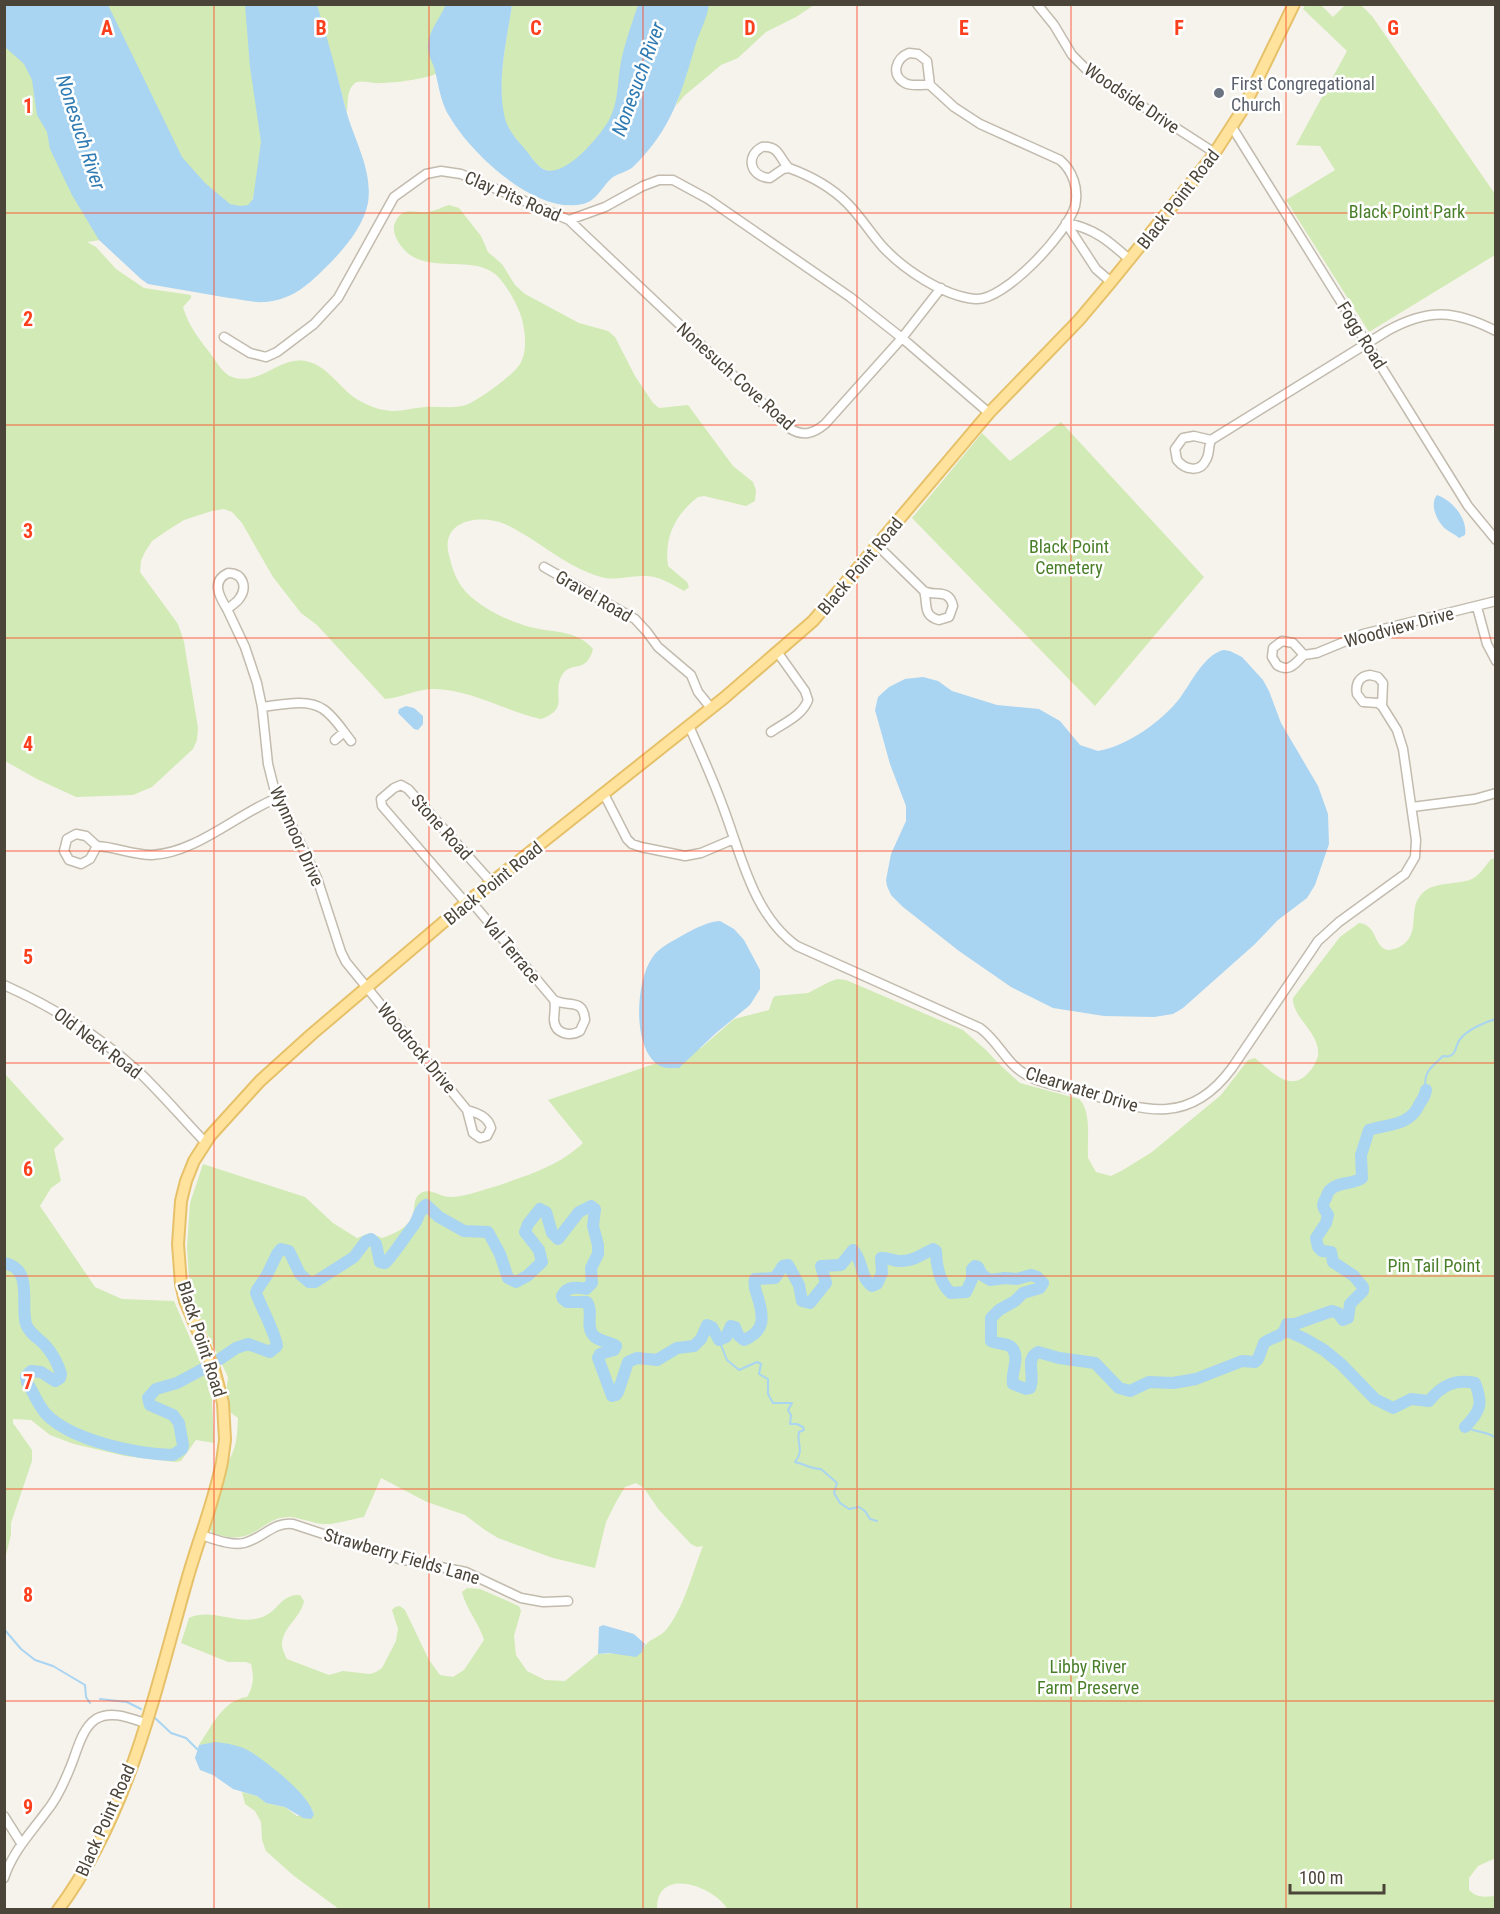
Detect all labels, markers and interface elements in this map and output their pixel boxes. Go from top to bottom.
text: A [101,16,113,40]
text: B [315,16,327,40]
text: C [530,16,542,40]
text: D [744,16,756,40]
text: E [959,16,969,40]
text: F [1174,16,1184,40]
text: G [1387,16,1399,40]
water label: Nonesuch River [606,18,670,139]
street label: Woodside Drive [1080,58,1184,138]
water label: Nonesuch River [51,72,111,193]
place label: First Congregational Church [1231,73,1375,115]
marker: First Congregational Church [1212,86,1226,100]
text: 1 [23,94,33,118]
street label: Black Point Road [1133,145,1223,253]
street label: Clay Pits Road [462,166,564,226]
park label: Black Point Park [1349,201,1465,222]
street label: Fogg Road [1333,297,1391,373]
text: 2 [23,307,33,331]
street label: Nonesuch Cove Road [673,318,799,434]
street label: Black Point Road [813,513,907,619]
text: 3 [23,519,33,543]
park label: Black Point Cemetery [1029,536,1109,578]
street label: Gravel Road [552,566,636,626]
street label: Woodview Drive [1342,602,1456,652]
text: 4 [23,732,33,756]
street label: Wynmoor Drive [266,783,328,889]
street label: Stone Road [407,790,477,864]
street label: Black Point Road [440,837,546,929]
street label: Val Terrace [479,913,545,987]
text: 5 [23,945,33,969]
street label: Woodrock Drive [373,999,461,1097]
street label: Old Neck Road [50,1003,146,1083]
street label: Clearwater Drive [1023,1062,1141,1116]
text: 6 [23,1157,33,1181]
park label: Pin Tail Point [1387,1255,1481,1276]
street label: Black Point Road [173,1278,231,1400]
text: 7 [23,1370,33,1394]
street label: Strawberry Fields Lane [322,1524,482,1588]
text: 8 [23,1583,33,1607]
park label: Libby River Farm Preserve [1037,1656,1139,1698]
street label: Black Point Road [71,1761,139,1879]
text: 9 [23,1795,33,1819]
scale bar [1290,1857,1384,1895]
text: 100 m [1299,1867,1343,1888]

